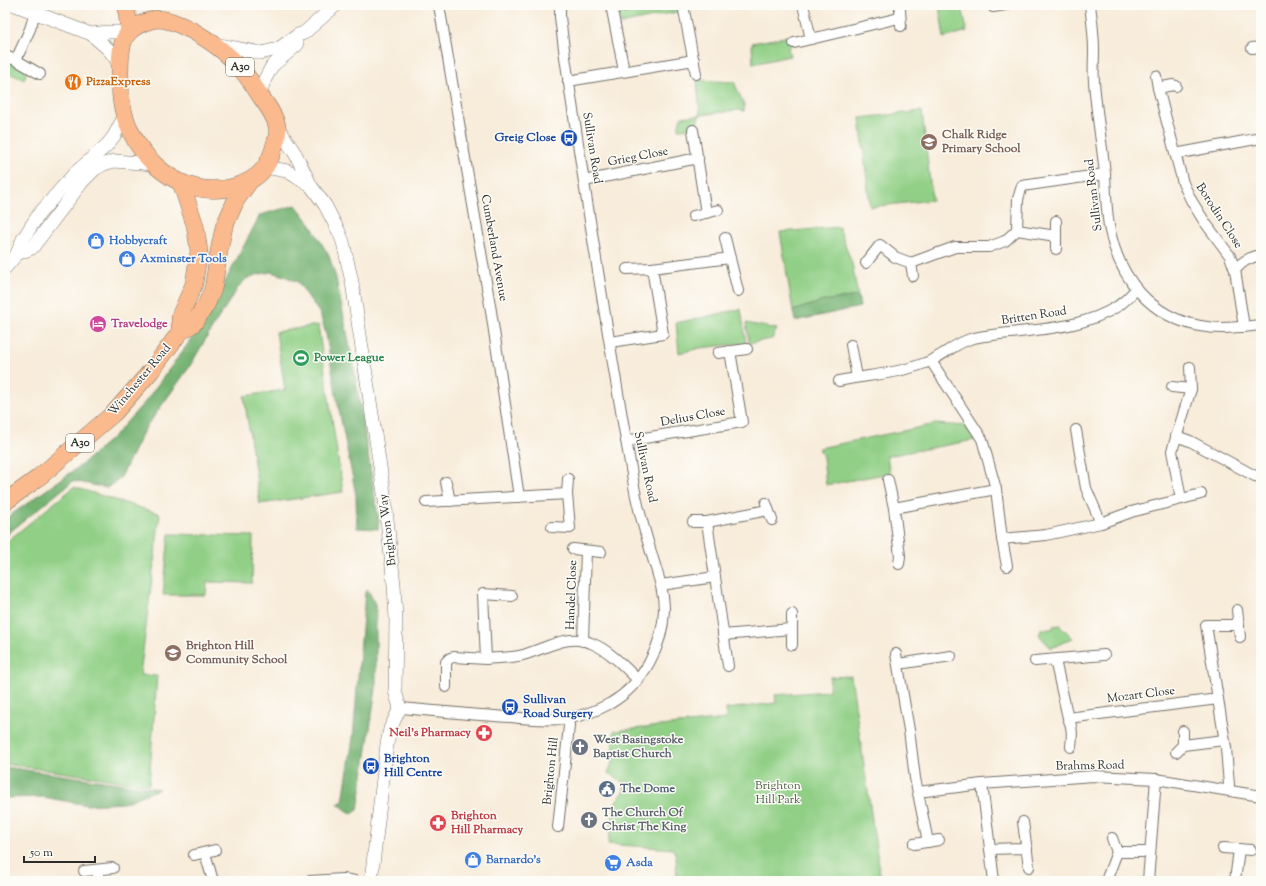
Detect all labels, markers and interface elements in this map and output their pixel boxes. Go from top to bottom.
road number: A30 [226,58,254,76]
restaurant icon: PizzaExpress [63,72,83,92]
place label: PizzaExpress [85,73,151,91]
street label: Sullivan Road [577,111,607,185]
place label: Chalk Ridge Primary School [941,126,1021,158]
bus stop icon: Greig Close [559,128,579,148]
place label: Greig Close [495,129,556,147]
school or university icon: Chalk Ridge Primary School [919,132,939,152]
street label: Grieg Close [606,142,670,172]
street label: Sullivan Road [1081,158,1107,232]
street label: Borodin Close [1191,180,1247,253]
street label: Cumberland Avenue [476,193,512,303]
shop icon: Hobbycraft [86,231,106,251]
place label: Hobbycraft [108,232,168,250]
shop icon: Axminster Tools [117,249,137,269]
place label: Axminster Tools [139,250,227,268]
street label: Britten Road [1000,302,1068,330]
hotel icon: Travelodge [88,314,108,334]
place label: Travelodge [110,315,168,333]
street label: Winchester Road [104,340,176,420]
sports icon: Power League [291,348,311,368]
place label: Power League [313,349,385,367]
street label: Delius Close [659,402,727,432]
street label: Sullivan Road [629,430,661,505]
road number: A30 [66,434,94,452]
street label: Brighton Way [375,493,401,567]
street label: Handel Close [562,559,582,630]
place label: Brighton Hill Community School [185,637,288,669]
school or university icon: Brighton Hill Community School [163,643,183,663]
street label: Mozart Close [1106,682,1176,708]
place label: Sullivan Road Surgery [522,691,593,723]
bus stop icon: Sullivan Road Surgery [500,697,520,717]
pharmacy icon: Neil's Pharmacy [474,723,494,743]
place label: Neil's Pharmacy [388,724,471,742]
place label: West Basingstoke Baptist Church [592,731,684,763]
street label: Brighton Hill [538,736,564,806]
church icon: West Basingstoke Baptist Church [570,737,590,757]
place label: Brighton Hill Centre [383,750,443,782]
bus stop icon: Brighton Hill Centre [361,756,381,776]
street label: Brahms Road [1055,756,1125,776]
park label: Brighton Hill Park [755,777,801,809]
public building icon: The Dome [597,779,617,799]
place label: The Dome [619,780,675,798]
place label: The Church Of Christ The King [601,804,686,836]
place label: Brighton Hill Pharmacy [450,807,523,839]
church icon: The Church Of Christ The King [579,810,599,830]
pharmacy icon: Brighton Hill Pharmacy [428,813,448,833]
scale bar [24,838,95,864]
text: 50 m [29,844,53,862]
shop icon: Barnardo's [463,850,483,870]
place label: Barnardo's [485,851,541,869]
supermarket icon: Asda [603,853,623,873]
place label: Asda [625,854,653,872]

